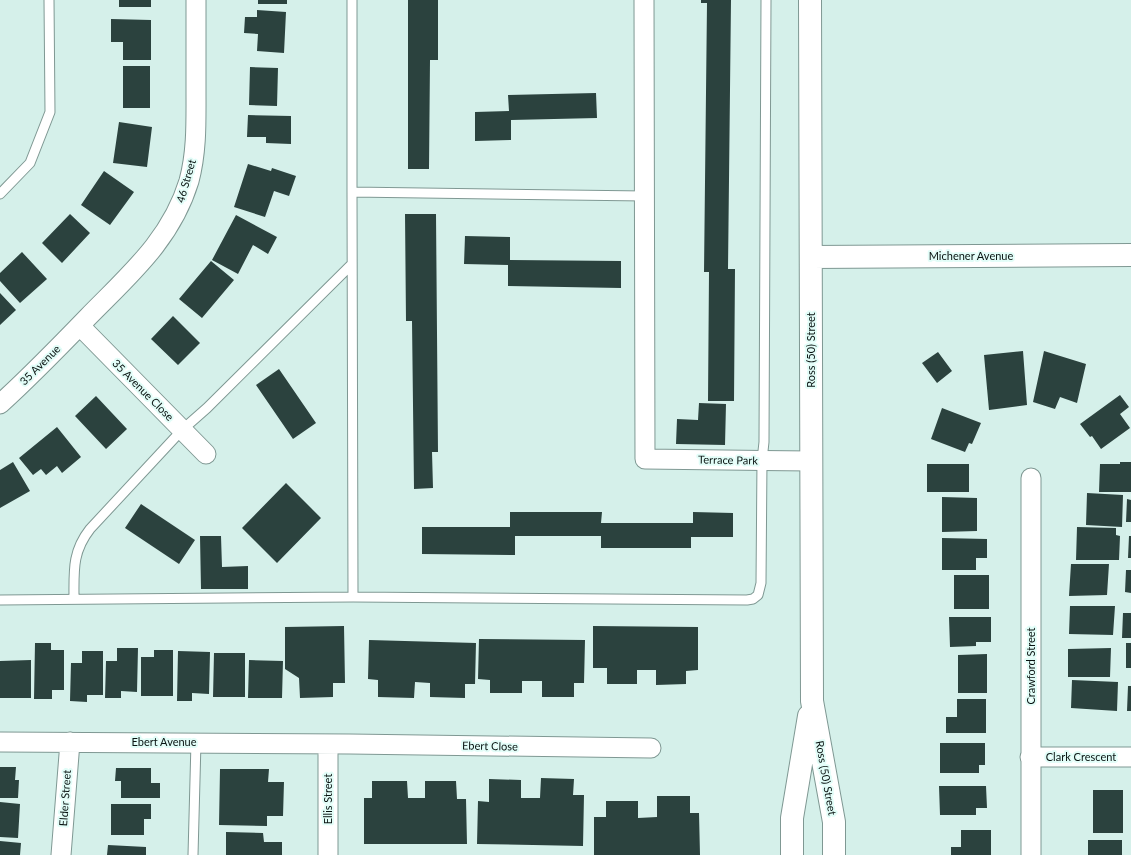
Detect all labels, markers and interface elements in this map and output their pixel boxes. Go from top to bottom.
street label: 46 Street [173,158,198,204]
street label: Michener Avenue [929,249,1013,262]
street label: Ross (50) Street [804,312,817,388]
street label: 35 Avenue [17,342,63,387]
street label: 35 Avenue Close [110,356,177,423]
street label: Terrace Park [698,452,758,467]
street label: Crawford Street [1024,627,1037,704]
street label: Ebert Avenue [131,735,197,748]
street label: Ebert Close [462,739,518,752]
street label: Ross (50) Street [814,740,839,816]
street label: Clark Crescent [1046,750,1116,763]
street label: Elder Street [56,769,73,827]
street label: Ellis Street [321,774,334,824]

